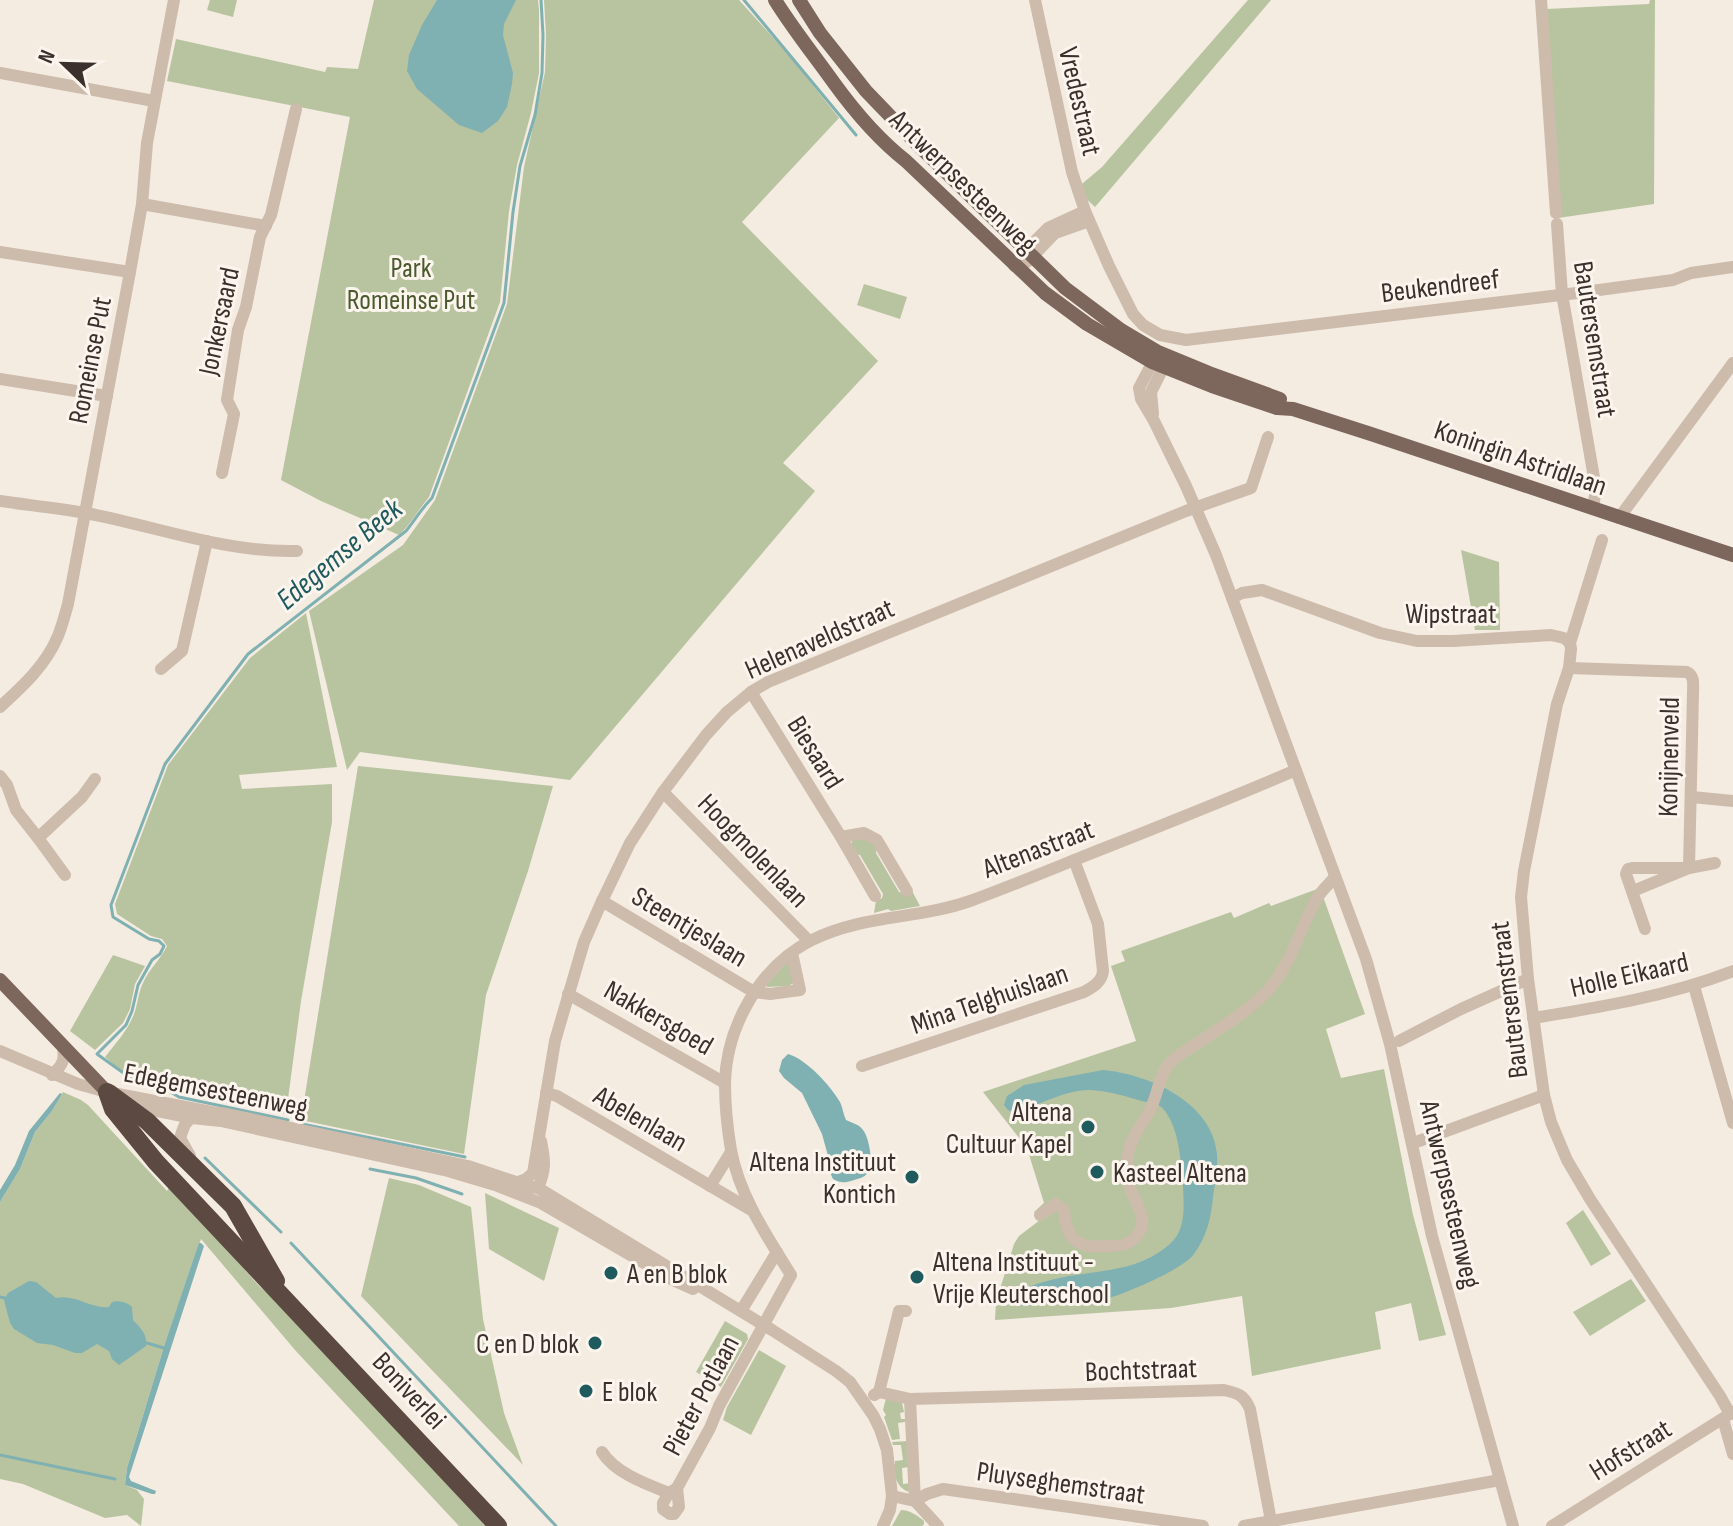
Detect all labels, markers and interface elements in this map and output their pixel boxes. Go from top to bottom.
north arrow [24,24,104,104]
street label: Vredestraat [1051,44,1108,159]
text: N [32,46,62,67]
street label: Antwerpsesteenweg [882,103,1043,261]
park label: Park Romeinse Put [347,252,475,317]
street label: Bautersemstraat [1566,259,1623,420]
street label: Beukendreef [1379,263,1502,310]
street label: Jonkersaard [192,264,247,379]
street label: Romeinse Put [62,294,119,426]
street label: Koningin Astridlaan [1430,413,1611,503]
water label: Edegemse Beek [269,491,411,618]
street label: Helenaveldstraat [740,592,899,687]
street label: Wipstraat [1405,598,1497,631]
street label: Konijnenveld [1652,697,1687,817]
street label: Biesaard [780,710,850,795]
street label: Hoogmolenlaan [691,787,815,915]
street label: Altenastraat [977,813,1099,886]
street label: Steentjeslaan [626,880,753,975]
street label: Bautersemstraat [1483,920,1535,1080]
street label: Holle Eikaard [1567,946,1692,1005]
street label: Mina Telghuislaan [907,957,1072,1042]
street label: Nakkersgoed [598,974,719,1063]
street label: Edegemsesteenweg [121,1056,311,1124]
street label: Abelenlaan [587,1079,693,1159]
place label: Altena Cultuur Kapel [946,1096,1072,1161]
street label: Antwerpsesteenweg [1412,1096,1487,1292]
marker: Altena Cultuur Kapel [1079,1118,1097,1136]
place label: Altena Instituut Kontich [749,1146,896,1211]
place label: Kasteel Altena [1113,1157,1247,1190]
marker: Kasteel Altena [1088,1163,1106,1181]
marker: Altena Instituut Kontich [903,1168,921,1186]
place label: Altena Instituut - Vrije Kleuterschool [932,1246,1109,1311]
place label: A en B blok [626,1258,727,1291]
marker: A en B blok [602,1264,620,1282]
marker: Altena Instituut - Vrije Kleuterschool [908,1268,926,1286]
place label: C en D blok [476,1328,579,1361]
street label: Pieter Potlaan [656,1330,747,1461]
marker: C en D blok [586,1334,604,1352]
street label: Boniverlei [365,1346,453,1436]
street label: Bochtstraat [1084,1352,1198,1389]
place label: E blok [602,1376,657,1409]
marker: E blok [577,1382,595,1400]
street label: Hofstraat [1584,1412,1678,1488]
street label: Pluyseghemstraat [975,1455,1147,1512]

